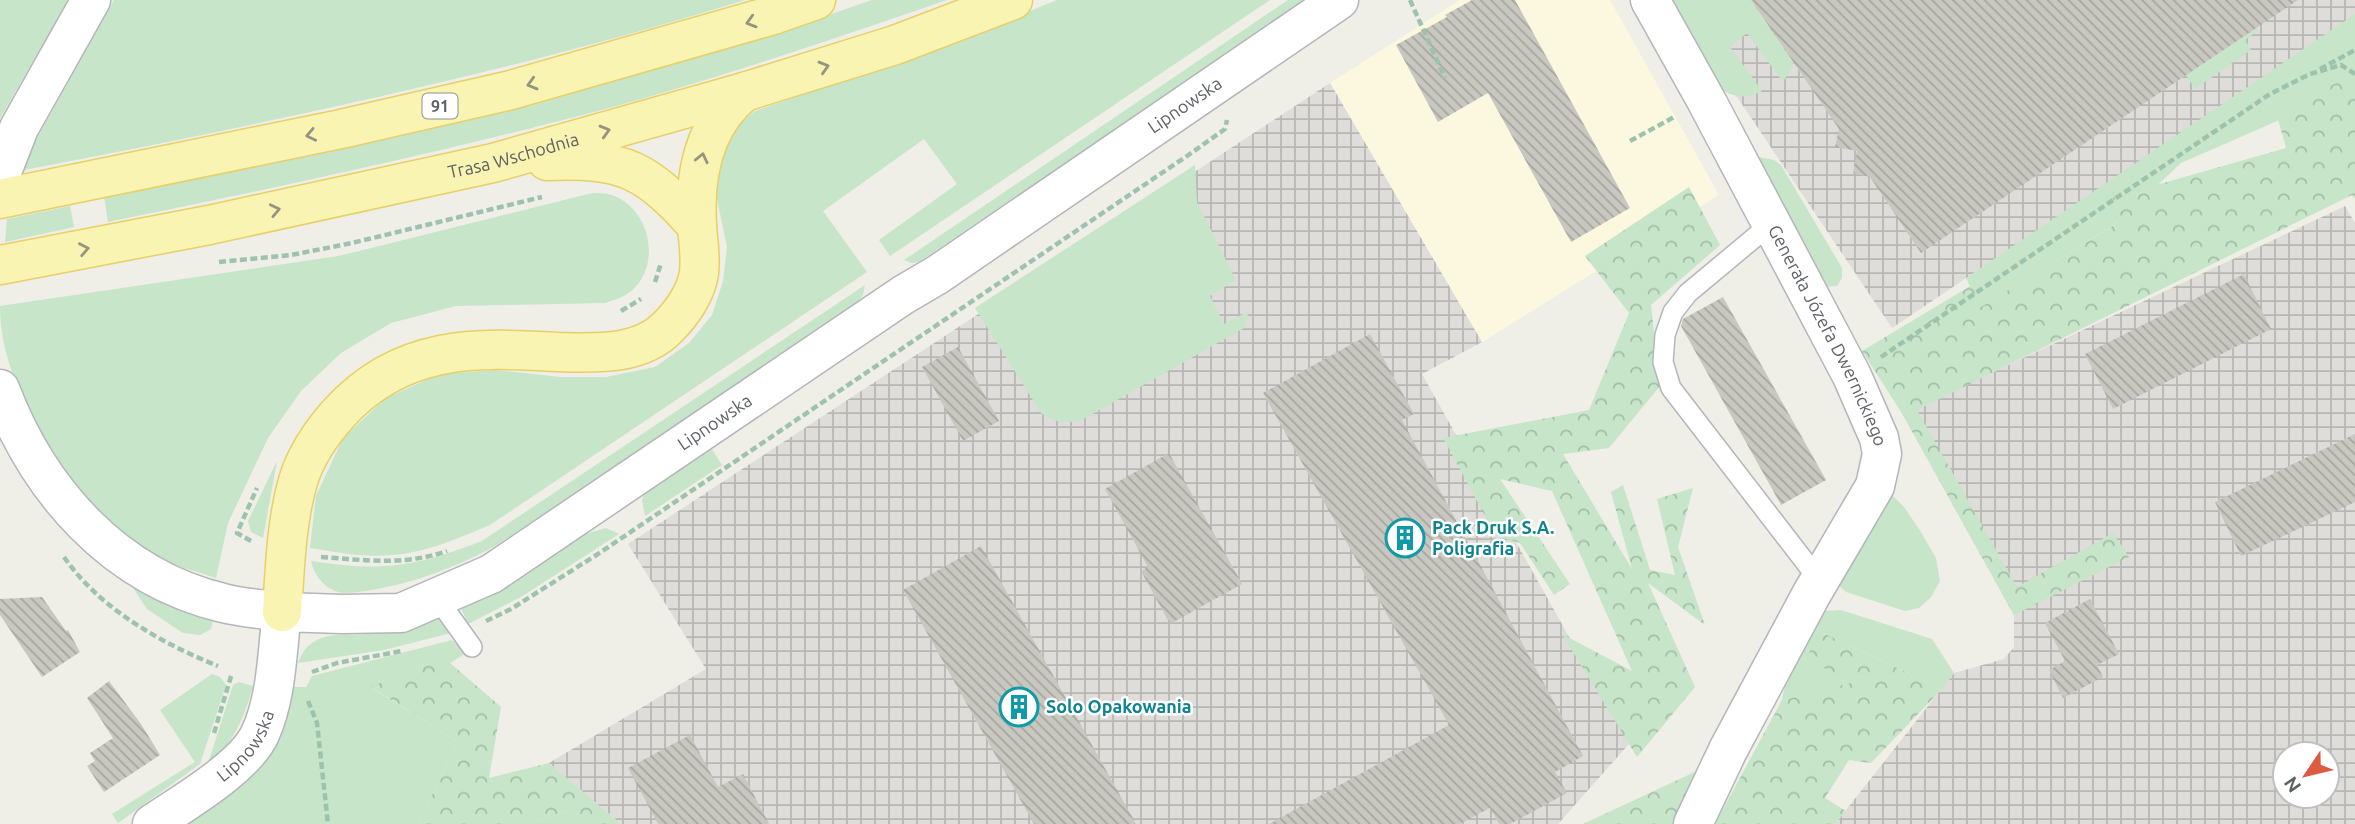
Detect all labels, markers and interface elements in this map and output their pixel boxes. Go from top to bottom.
one-way arrow [745,13,757,28]
one-way arrow [818,61,830,76]
street label: Lipnowska [1144,72,1225,137]
one-way arrow [526,76,538,91]
road number: 91 [422,94,458,118]
one-way arrow [599,124,611,139]
one-way arrow [305,127,317,142]
street label: Trasa Wschodnia [446,128,581,182]
one-way arrow [694,152,708,164]
one-way arrow [269,204,281,218]
street label: Generała Józefa Dwernickiego [1765,221,1891,447]
one-way arrow [78,242,90,257]
street label: Lipnowska [674,389,755,454]
building icon: Pack Druk S.A. Poligrafia [1384,517,1426,559]
place label: Pack Druk S.A. Poligrafia [1432,517,1554,558]
building icon: Solo Opakowania [998,686,1040,728]
place label: Solo Opakowania [1046,696,1192,716]
street label: Lipnowska [212,708,277,785]
north arrow [2271,740,2341,810]
text: N [2279,773,2305,797]

